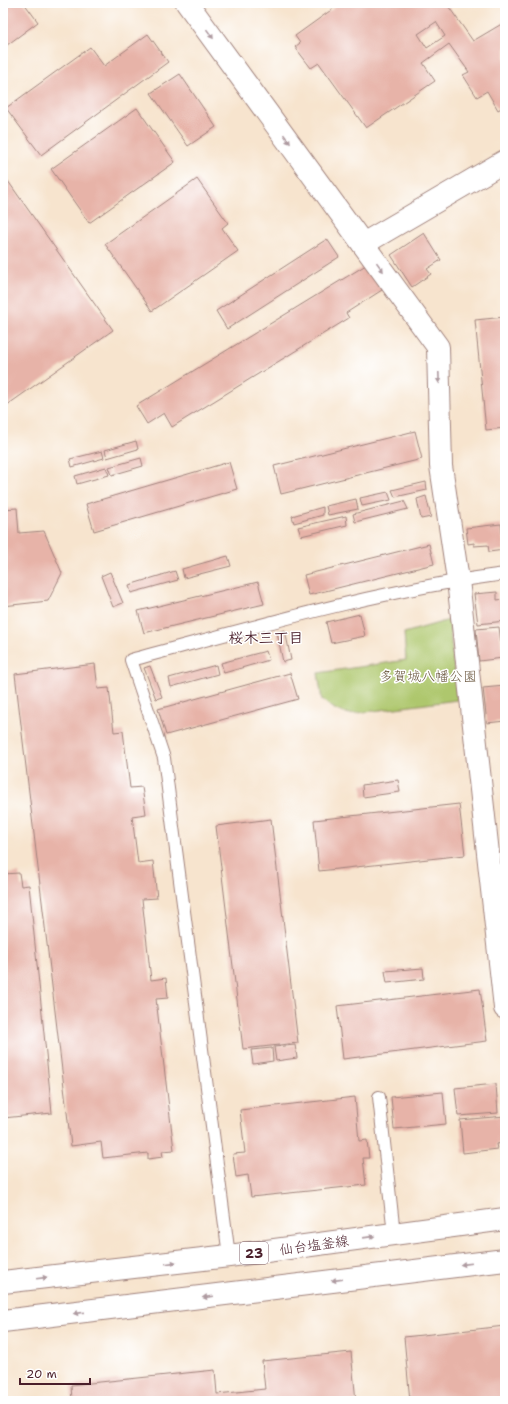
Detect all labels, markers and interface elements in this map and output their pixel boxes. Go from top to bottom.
one-way arrow [205,29,214,40]
one-way arrow [282,134,291,145]
one-way arrow [376,261,384,272]
one-way arrow [435,372,442,384]
district label: 桜木三丁目 [228,628,304,648]
park label: 多賀城八幡公園 [379,667,477,685]
street label: 仙台塩釜線 [278,1231,350,1259]
one-way arrow [363,1234,375,1240]
road number: 23 [240,1242,268,1264]
one-way arrow [165,1260,177,1266]
one-way arrow [460,1261,472,1268]
one-way arrow [36,1275,48,1281]
one-way arrow [331,1277,343,1284]
one-way arrow [202,1293,214,1300]
one-way arrow [73,1309,85,1316]
scale bar [20,1360,90,1386]
text: 20 m [26,1366,57,1382]

